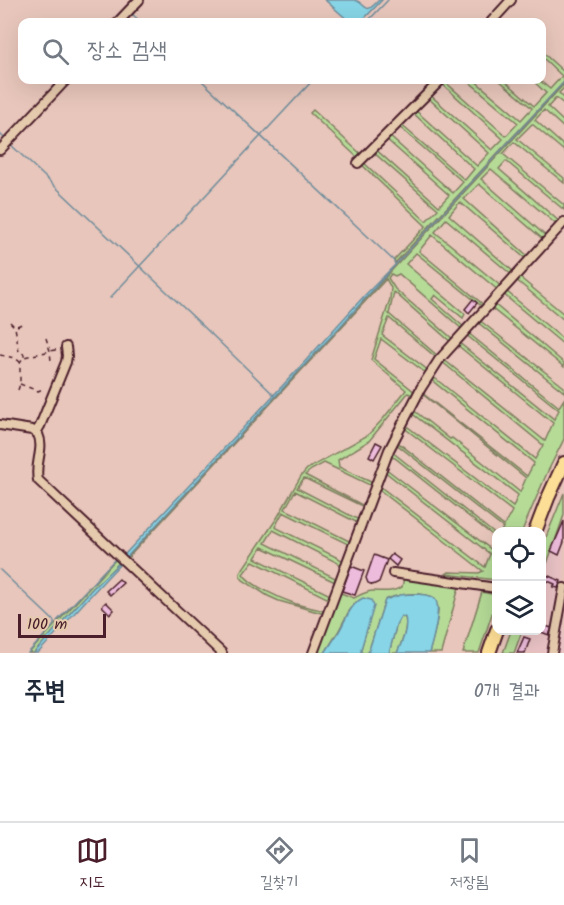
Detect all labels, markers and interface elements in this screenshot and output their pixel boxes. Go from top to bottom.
search box [18,18,546,84]
text: 장소 검색 [87,34,167,69]
icon: search [39,35,72,68]
map controls [492,527,546,635]
button: locate [492,527,546,581]
button: layers [492,581,546,635]
scale bar [18,611,106,638]
text: 100 m [27,612,67,637]
text: 주변 [24,671,66,713]
text: 0개 결과 [474,676,540,708]
tab: 지도 [76,834,109,895]
tab: 길찾기 [260,834,299,895]
tab: 저장됨 [450,834,488,895]

